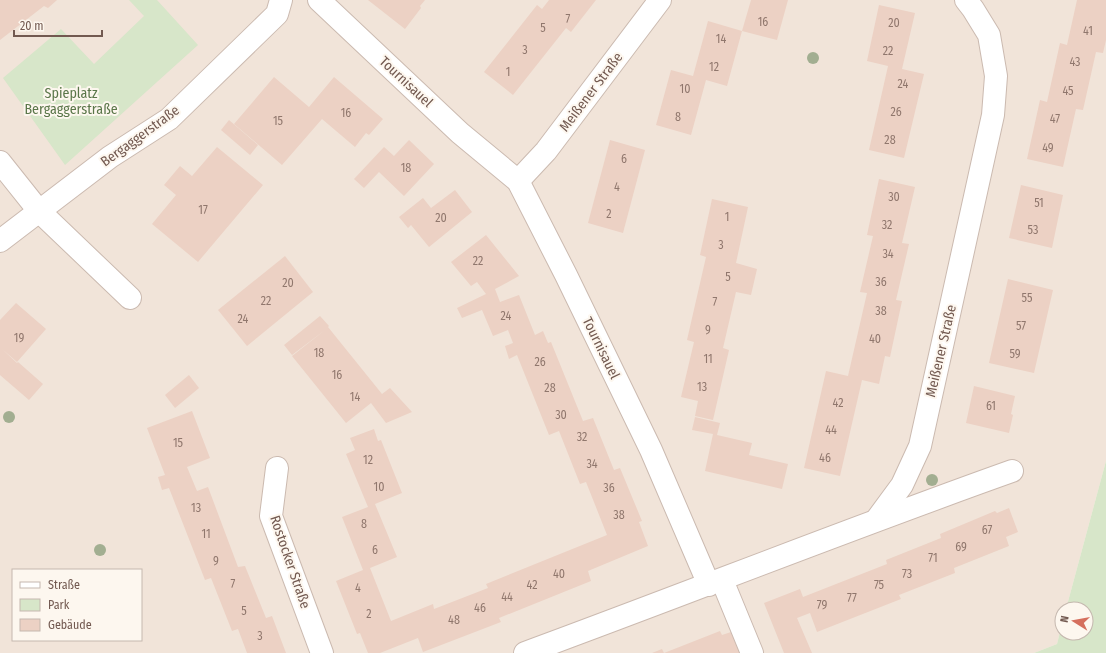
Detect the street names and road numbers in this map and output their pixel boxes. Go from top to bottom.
street label: Meißener Straße [556,49,626,135]
street label: Tournisauel [376,53,436,111]
street label: Bergaggerstraße [97,102,183,170]
street label: Meißener Straße [922,303,960,399]
street label: Tournisauel [579,314,623,382]
street label: Rostocker Straße [266,513,314,611]

